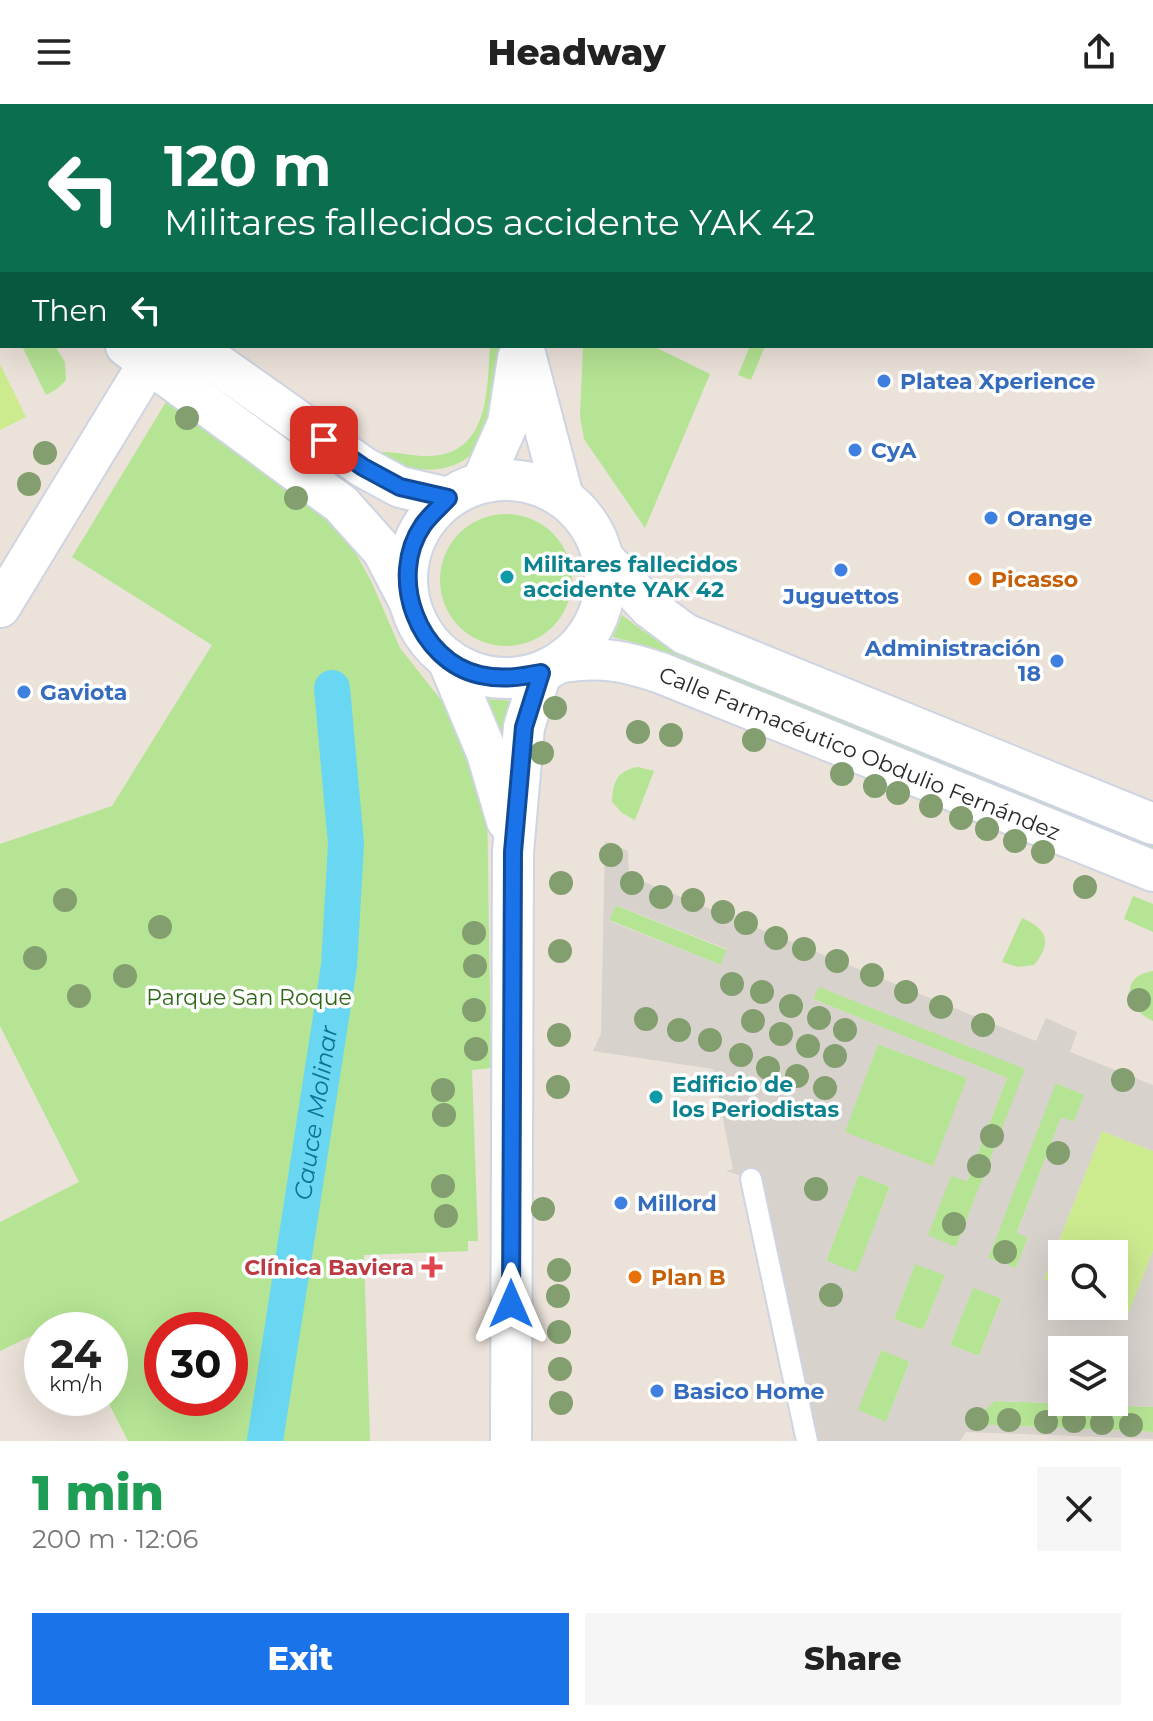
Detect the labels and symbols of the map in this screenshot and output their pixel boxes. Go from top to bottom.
place label: Platea Xperience [900,368,1095,395]
marker: Platea Xperience [875,372,893,390]
pin [290,406,358,474]
place label: CyA [871,437,917,464]
marker: CyA [846,441,864,459]
place label: Orange [1007,505,1092,532]
marker: Orange [982,509,1000,527]
place label: Militares fallecidos accidente YAK 42 [523,551,738,603]
marker: Juguettos [832,561,850,579]
place label: Picasso [991,566,1078,593]
marker: Militares fallecidos accidente YAK 42 [498,568,516,586]
marker: Picasso [966,570,984,588]
place label: Juguettos [782,583,899,610]
place label: Administración 18 [864,635,1041,687]
marker: Administración 18 [1048,652,1066,670]
street label: Calle Farmacéutico Obdulio Fernández [655,661,1064,846]
place label: Gaviota [40,679,127,706]
marker: Gaviota [15,683,33,701]
park label: Parque San Roque [146,984,352,1011]
water label: Cauce Molinar [288,1022,344,1202]
place label: Edificio de los Periodistas [672,1071,839,1123]
marker: Edificio de los Periodistas [647,1088,665,1106]
place label: Millord [637,1190,717,1217]
marker: Millord [612,1194,630,1212]
place label: Clínica Baviera [244,1254,414,1281]
marker: Clínica Baviera [421,1256,443,1278]
position arrow [469,1262,553,1346]
place label: Plan B [651,1264,726,1291]
marker: Plan B [626,1268,644,1286]
speed limit sign: 30 [144,1312,248,1416]
place label: Basico Home [673,1378,825,1405]
marker: Basico Home [648,1382,666,1400]

